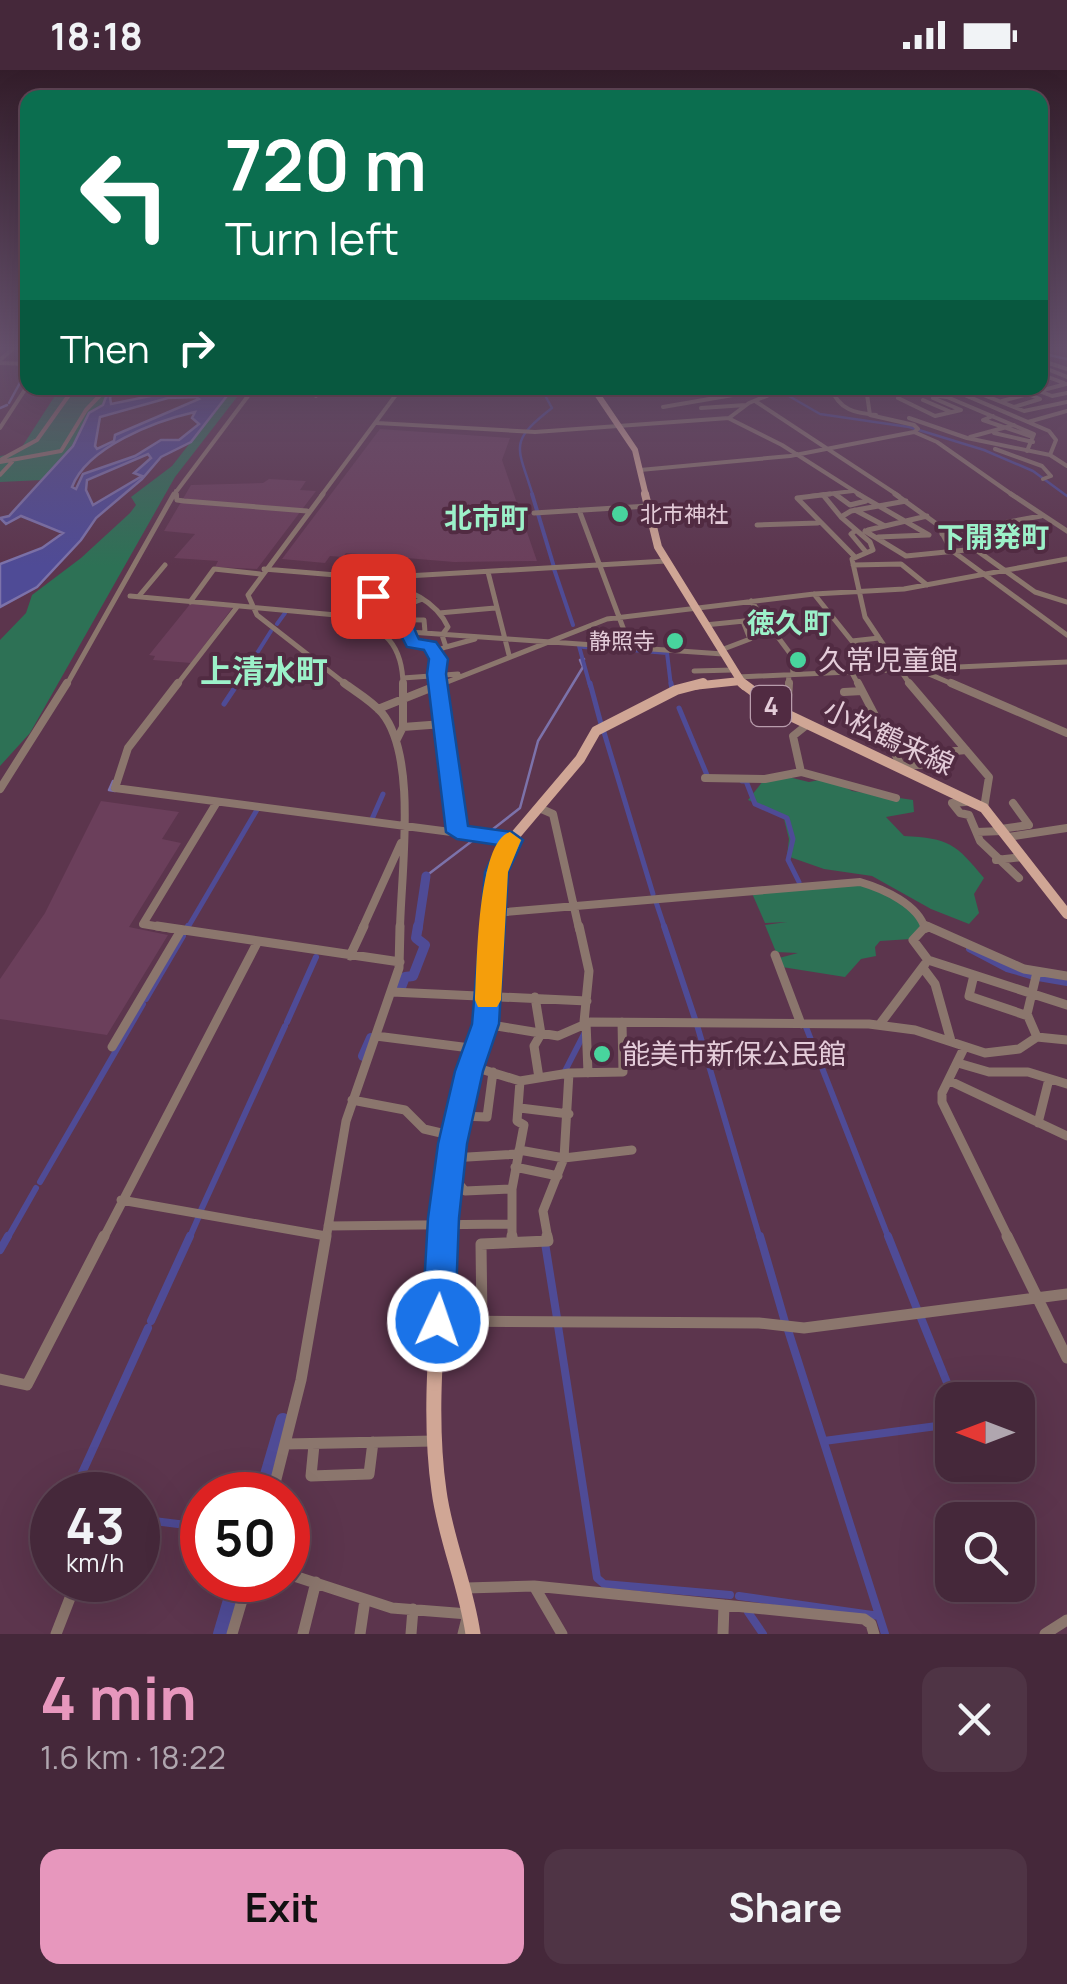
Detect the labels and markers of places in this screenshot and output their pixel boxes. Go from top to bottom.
place label: 北市神社 [640,499,728,529]
marker: 北市神社 [609,503,631,525]
pin [331,554,416,639]
place label: 静照寺 [589,626,655,656]
marker: 静照寺 [664,630,686,652]
place label: 久常児童館 [818,640,958,678]
marker: 久常児童館 [787,649,809,671]
place label: 能美市新保公民館 [622,1034,846,1072]
marker: 能美市新保公民館 [591,1043,613,1065]

